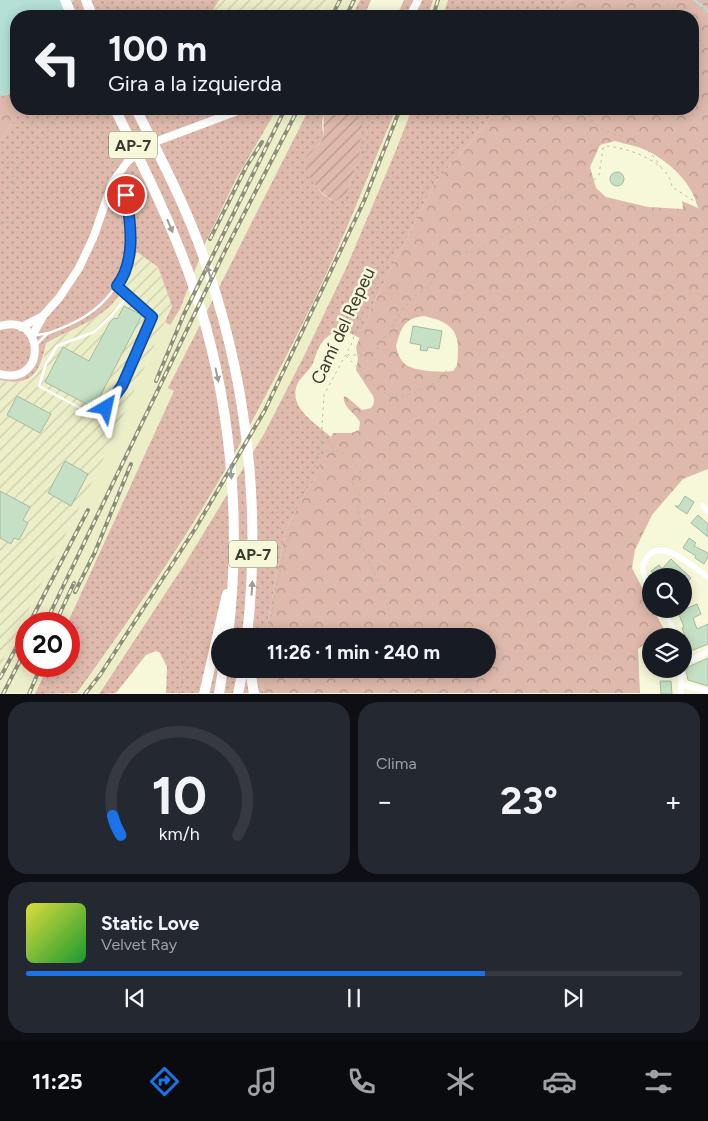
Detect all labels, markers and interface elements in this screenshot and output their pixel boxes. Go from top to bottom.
text: 100 m [108,28,207,70]
icon: left [25,30,90,95]
text: Gira a la izquierda [108,70,282,97]
road number: AP-7 [109,132,157,158]
pin [105,174,147,216]
icon: arrive [112,181,140,209]
one-way arrow [167,219,175,233]
street label: Camí del Repeu [306,264,380,388]
one-way arrow [205,265,213,280]
one-way arrow [213,367,221,382]
position arrow [79,381,131,433]
one-way arrow [227,464,235,480]
road number: AP-7 [229,540,277,568]
map controls [642,568,692,678]
button: search [642,568,692,618]
one-way arrow [248,579,256,595]
speed limit sign: 20 [15,612,80,677]
button: layers [642,628,692,678]
text: 11:26 · 1 min · 240 m [267,641,440,664]
text: Clima [376,754,417,773]
text: 10 [151,765,207,827]
text: 23° [500,778,558,824]
text: − [376,784,393,818]
text: + [665,784,682,818]
text: km/h [159,823,199,844]
text: Static Love [101,912,199,935]
text: Velvet Ray [101,935,177,954]
icon: previous [121,984,149,1012]
icon: pause [340,984,368,1012]
icon: next [559,984,587,1012]
icon: directions [147,1064,182,1099]
icon: music [245,1064,280,1099]
icon: phone [344,1064,379,1099]
icon: climate [443,1064,478,1099]
icon: car [542,1064,577,1099]
icon: filters [641,1064,676,1099]
text: 11:25 [32,1068,83,1095]

